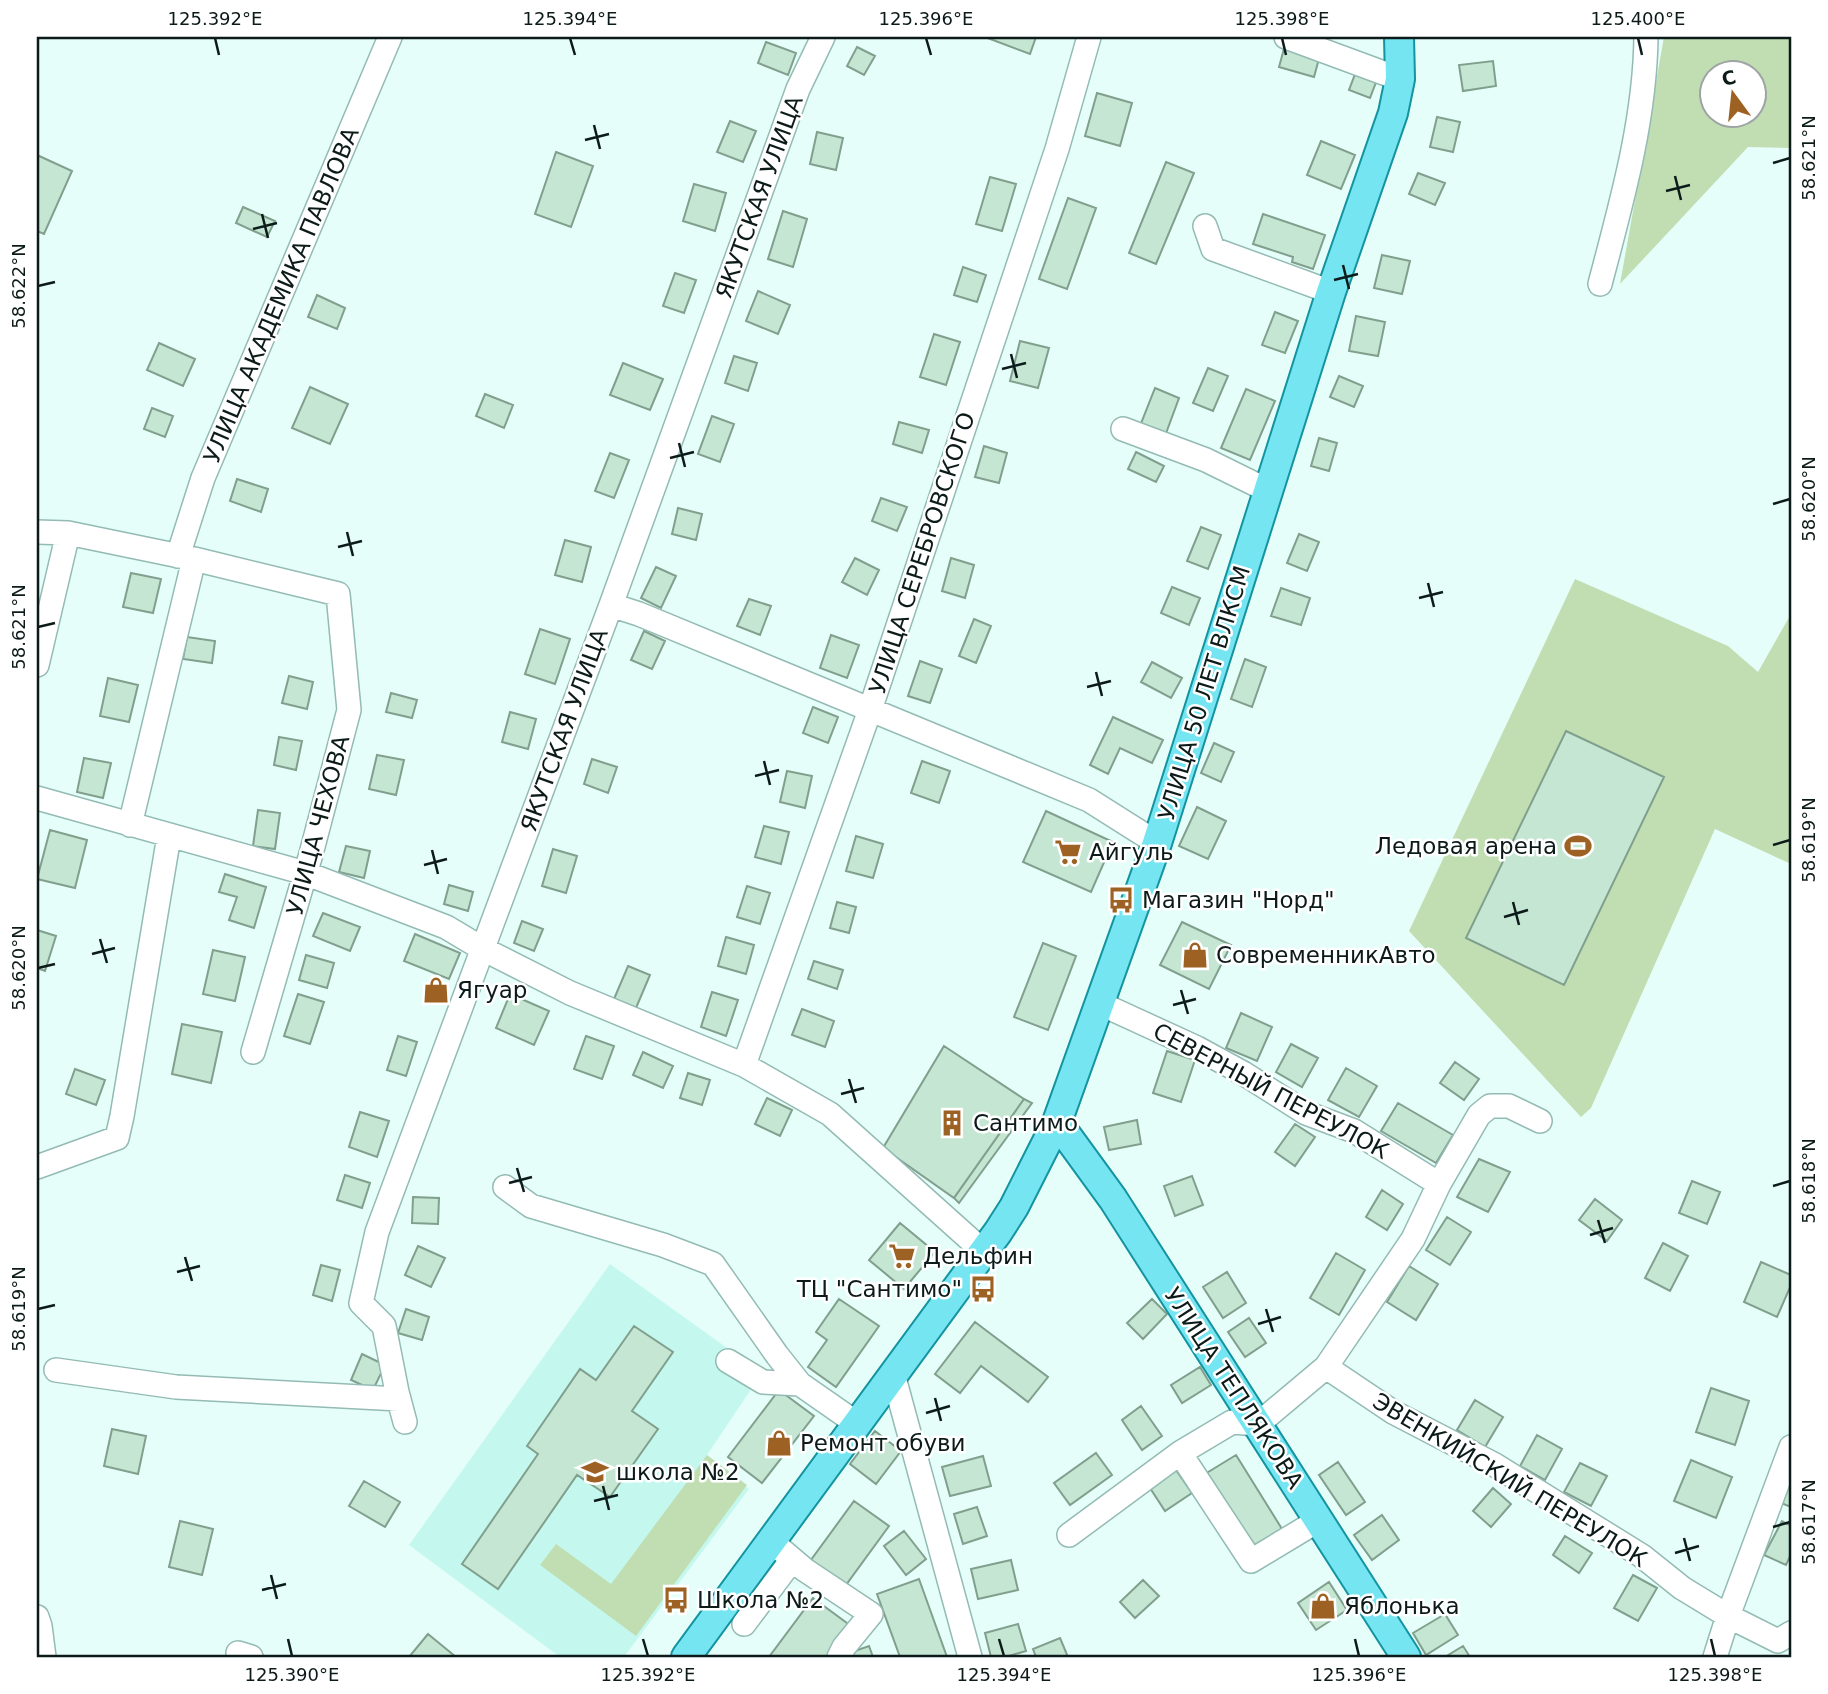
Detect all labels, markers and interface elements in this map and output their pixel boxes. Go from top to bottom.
text: 125.392°E [168,8,262,29]
text: 125.394°E [523,8,617,29]
text: 125.396°E [879,8,973,29]
text: 125.398°E [1235,8,1329,29]
text: 125.400°E [1591,8,1685,29]
north arrow [1699,60,1769,130]
text: С [1719,65,1738,90]
street label: ЯКУТСКАЯ УЛИЦА [710,92,808,302]
text: 58.621°N [1798,115,1819,201]
street label: УЛИЦА АКАДЕМИКА ПАВЛОВА [198,123,364,467]
text: 58.622°N [8,243,29,329]
street label: УЛИЦА СЕРЕБРОВСКОГО [864,409,980,697]
text: 58.620°N [1798,456,1819,542]
street label: УЛИЦА 50 ЛЕТ ВЛКСМ [1153,563,1255,823]
text: 58.621°N [8,584,29,670]
street label: ЯКУТСКАЯ УЛИЦА [515,625,613,835]
street label: УЛИЦА ЧЕХОВА [281,732,355,918]
text: 58.619°N [1798,797,1819,883]
sports icon: Ледовая арена [1563,831,1593,861]
place label: Ледовая арена [1375,833,1557,859]
supermarket icon: Айгуль [1053,837,1083,867]
place label: Айгуль [1089,839,1174,865]
bus stop icon: Магазин "Норд" [1106,885,1136,915]
place label: Магазин "Норд" [1142,887,1335,913]
text: 58.620°N [8,925,29,1011]
shop icon: СовременникАвто [1180,940,1210,970]
place label: СовременникАвто [1216,942,1436,968]
shop icon: Ягуар [421,975,451,1005]
place label: Ягуар [457,977,527,1003]
street label: СЕВЕРНЫЙ ПЕРЕУЛОК [1149,1017,1394,1164]
building icon: Сантимо [937,1108,967,1138]
place label: Сантимо [973,1110,1078,1136]
text: 58.618°N [1798,1138,1819,1224]
supermarket icon: Дельфин [887,1241,917,1271]
place label: Дельфин [923,1243,1033,1269]
text: 58.619°N [8,1266,29,1352]
bus stop icon: ТЦ "Сантимо" [968,1274,998,1304]
place label: ТЦ "Сантимо" [796,1276,962,1302]
street label: УЛИЦА ТЕПЛЯКОВА [1159,1283,1309,1494]
street label: ЭВЕНКИЙСКИЙ ПЕРЕУЛОК [1369,1387,1652,1572]
shop icon: Ремонт обуви [764,1428,794,1458]
place label: Ремонт обуви [800,1430,966,1456]
school or university icon: школа №2 [580,1457,610,1487]
place label: школа №2 [616,1459,740,1485]
text: 58.617°N [1798,1479,1819,1565]
bus stop icon: Школа №2 [661,1585,691,1615]
place label: Школа №2 [697,1587,824,1613]
shop icon: Яблонька [1308,1591,1338,1621]
place label: Яблонька [1344,1593,1460,1619]
text: 125.390°E [245,1664,339,1685]
text: 125.392°E [601,1664,695,1685]
text: 125.394°E [957,1664,1051,1685]
text: 125.396°E [1312,1664,1406,1685]
text: 125.398°E [1668,1664,1762,1685]

